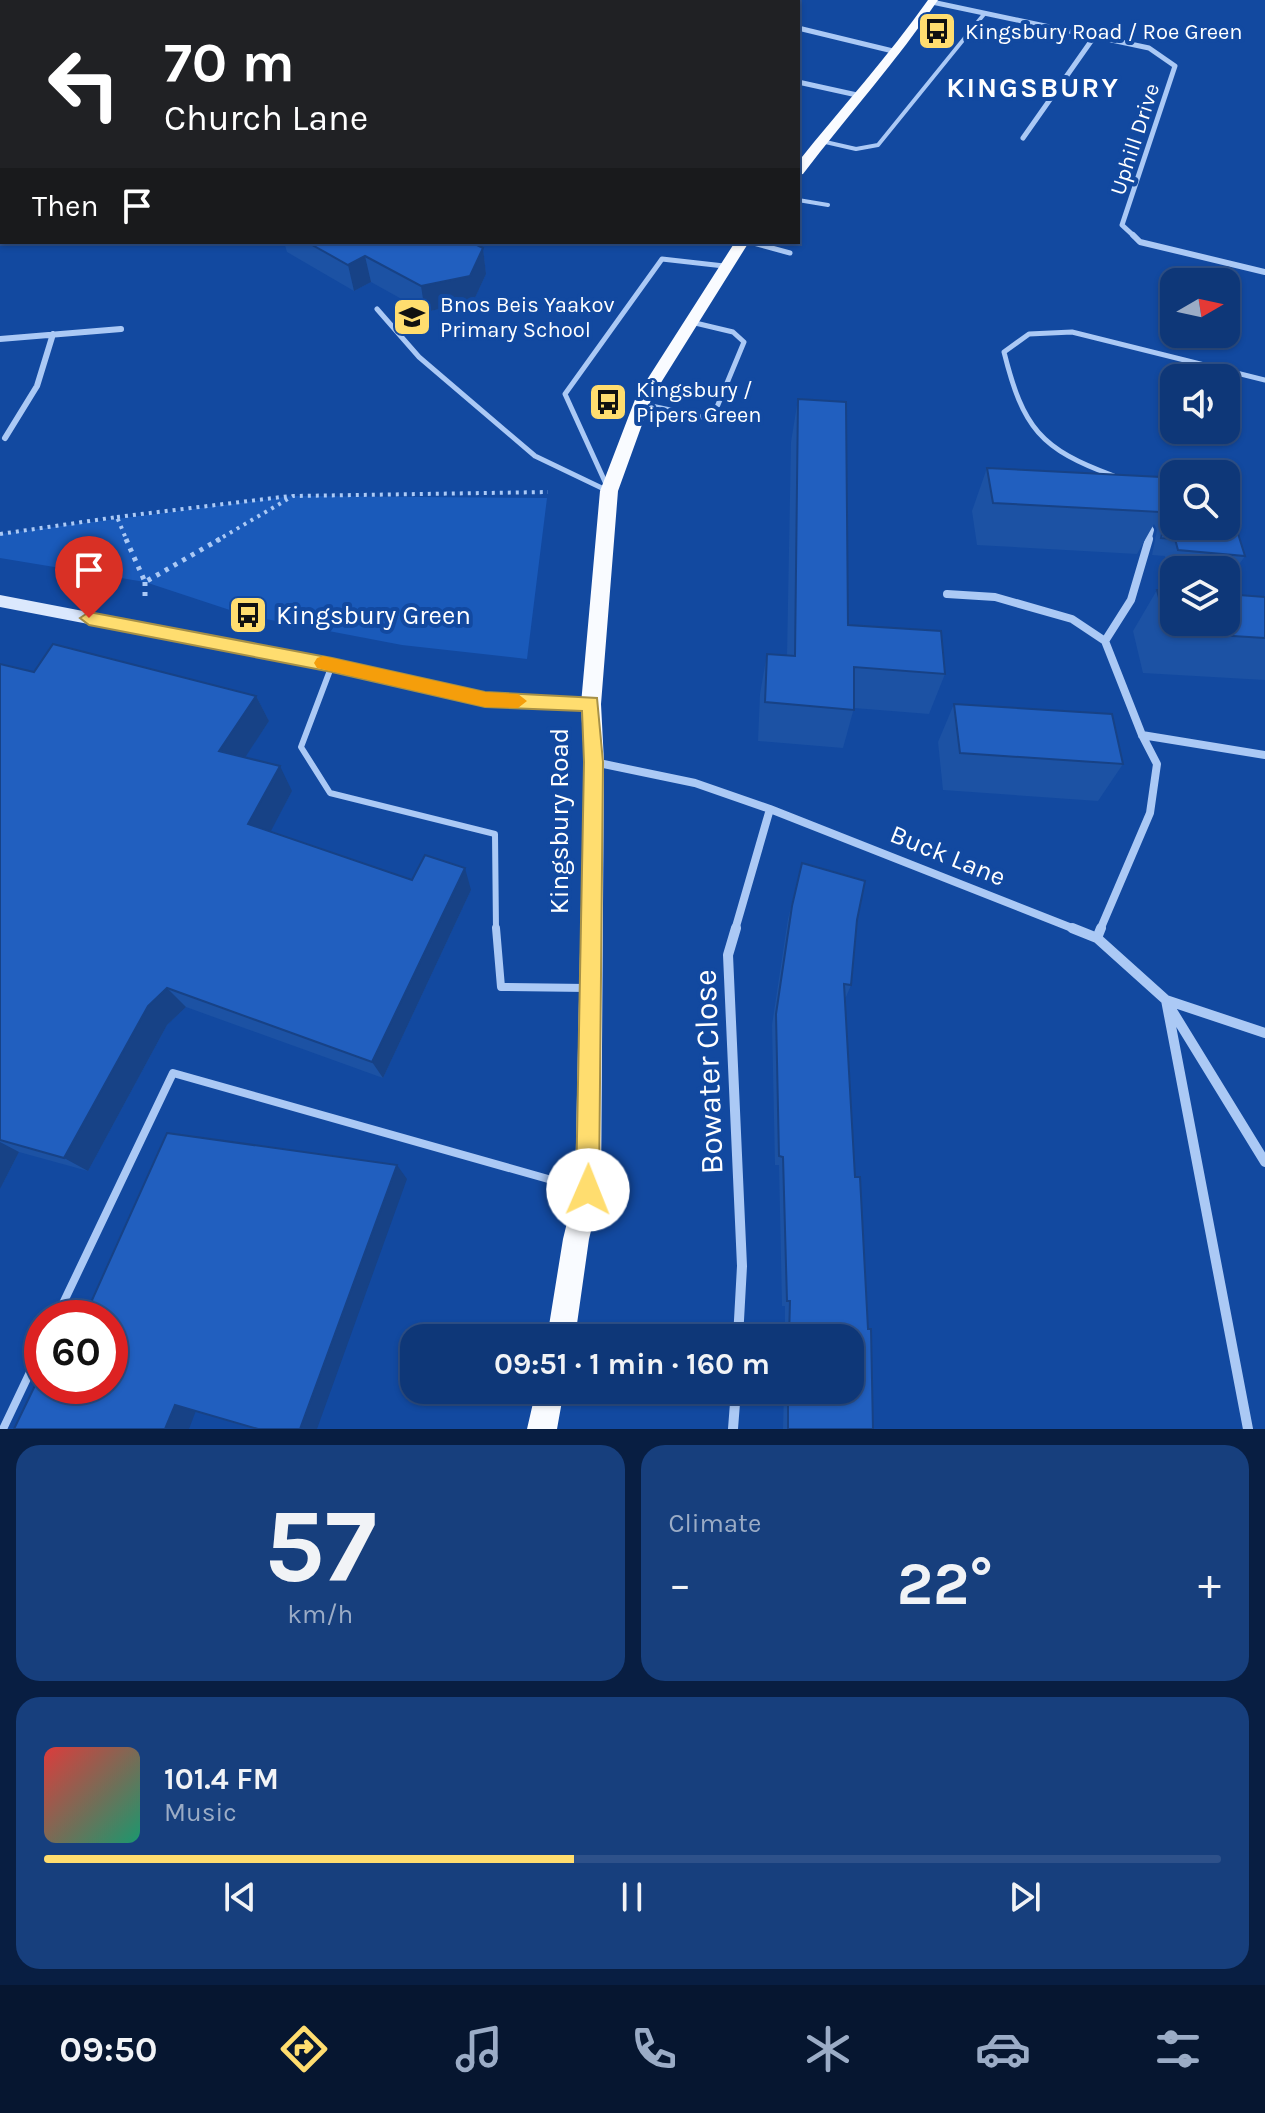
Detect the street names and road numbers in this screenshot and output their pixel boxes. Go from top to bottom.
street label: Uphill Drive [1105,80,1165,198]
street label: Kingsbury Road [544,728,575,914]
street label: Buck Lane [886,818,1010,893]
street label: Bowater Close [686,969,731,1175]

